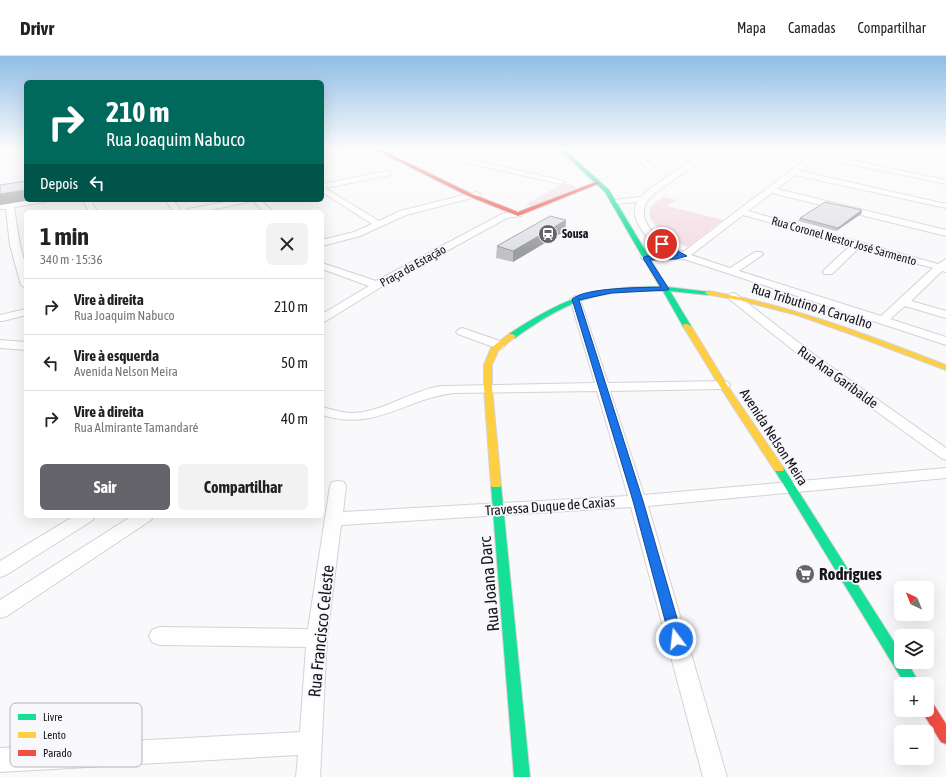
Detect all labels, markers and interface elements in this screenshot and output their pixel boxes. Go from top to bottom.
text: Drivr [20,17,54,39]
text: Mapa [737,20,766,36]
text: Camadas [788,20,836,36]
text: Compartilhar [858,20,926,36]
icon: right [40,96,92,148]
text: 210 m [106,96,169,128]
text: Rua Joaquim Nabuco [106,129,245,150]
icon: left [86,172,108,194]
text: Depois [40,175,78,192]
street label: Rua Coronel Nestor José Sarmento [770,214,918,269]
text: 1 min [40,223,89,250]
button: close [266,223,308,265]
station icon: Sousa [537,223,559,245]
place label: Sousa [562,227,589,241]
pin [645,227,679,261]
icon: arrive [651,233,673,255]
street label: Praça da Estação [378,242,449,290]
text: 340 m · 15:36 [40,252,103,267]
street label: Rua Tributino A Carvalho [750,280,874,332]
text: Vire à direita [74,291,144,308]
icon: right [40,296,62,318]
text: 210 m [274,298,308,315]
text: Rua Joaquim Nabuco [74,308,175,323]
street label: Rua Ana Garibalde [795,343,881,411]
text: Vire à esquerda [74,347,159,364]
icon: left [40,352,62,374]
text: 50 m [281,354,308,371]
text: Avenida Nelson Meira [74,364,178,379]
street label: Avenida Nelson Meira [737,386,811,488]
text: Vire à direita [74,403,144,420]
icon: right [40,408,62,430]
text: 40 m [281,410,308,427]
text: Rua Almirante Tamandaré [74,420,199,435]
button: Sair [40,464,170,510]
button: Compartilhar [178,464,308,510]
street label: Travessa Duque de Caxias [484,493,616,519]
street label: Rua Joana Darc [475,535,503,632]
supermarket icon: Rodrigues [794,563,816,585]
street label: Rua Francisco Celeste [304,564,338,698]
place label: Rodrigues [819,564,882,584]
north arrow [894,581,934,621]
map controls [894,581,934,765]
position arrow [655,618,697,660]
button: layers [894,629,934,669]
button: + [894,677,934,717]
legend [10,703,142,767]
text: Livre [43,711,63,723]
button: − [894,725,934,765]
text: Lento [43,729,66,741]
text: Parado [43,747,72,759]

